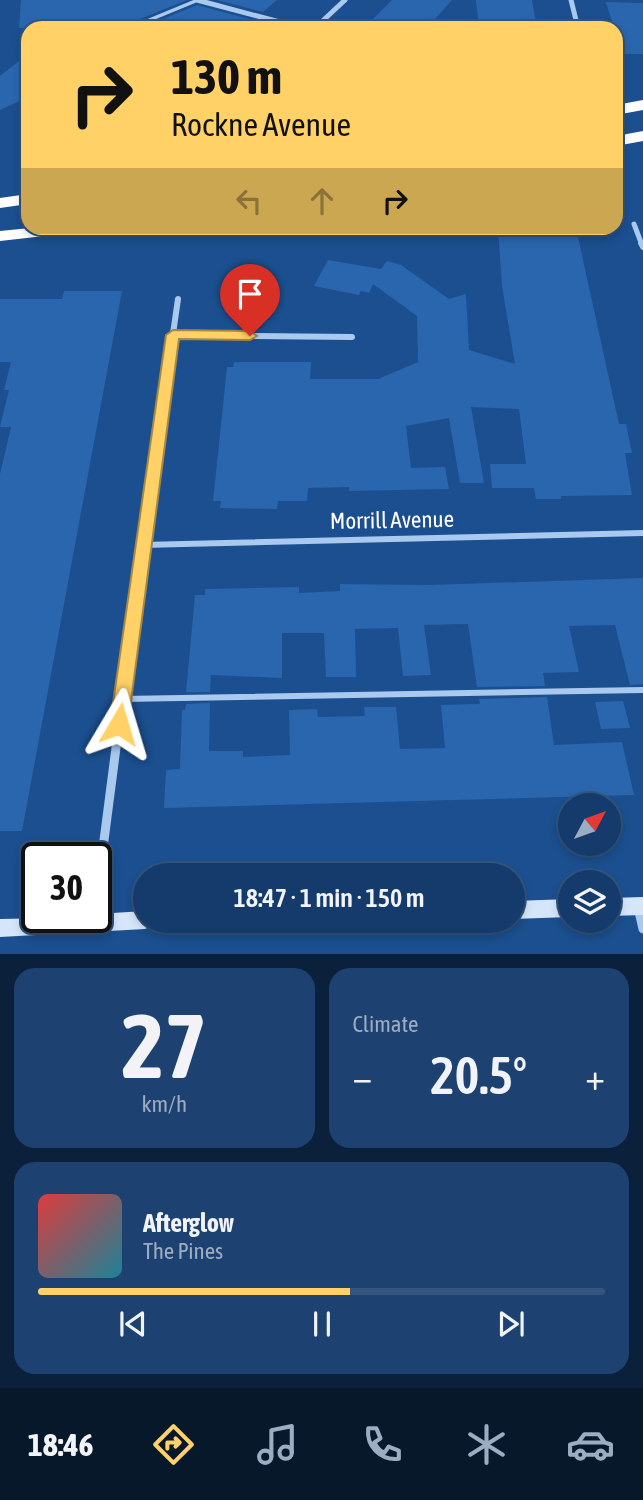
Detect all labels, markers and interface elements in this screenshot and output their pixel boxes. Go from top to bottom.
text: 130 m [171,48,282,104]
icon: right [56,49,147,140]
text: Rockne Avenue [171,106,351,143]
icon: left [230,182,268,220]
icon: ahead [303,182,341,220]
icon: right [376,182,414,220]
pin [220,264,280,336]
icon: arrive [231,275,269,313]
street label: Morrill Avenue [330,506,454,534]
position arrow [82,687,156,761]
north arrow [558,793,621,856]
map controls [558,793,621,933]
speed limit sign: 30 [21,842,112,933]
button: layers [558,870,621,933]
text: 18:47 · 1 min · 150 m [234,883,424,913]
text: 27 [121,993,207,1097]
text: Climate [353,1011,418,1037]
text: 20.5° [430,1045,527,1105]
text: − [353,1055,372,1098]
text: + [585,1055,605,1098]
text: km/h [141,1091,187,1117]
text: Afterglow [143,1208,234,1238]
text: The Pines [143,1238,223,1264]
icon: previous [114,1305,152,1343]
icon: pause [303,1305,341,1343]
icon: next [492,1305,530,1343]
icon: directions [149,1420,198,1469]
icon: music [253,1420,302,1469]
icon: phone [358,1420,407,1469]
icon: climate [462,1420,511,1469]
icon: car [566,1420,615,1469]
text: 18:46 [28,1426,94,1463]

